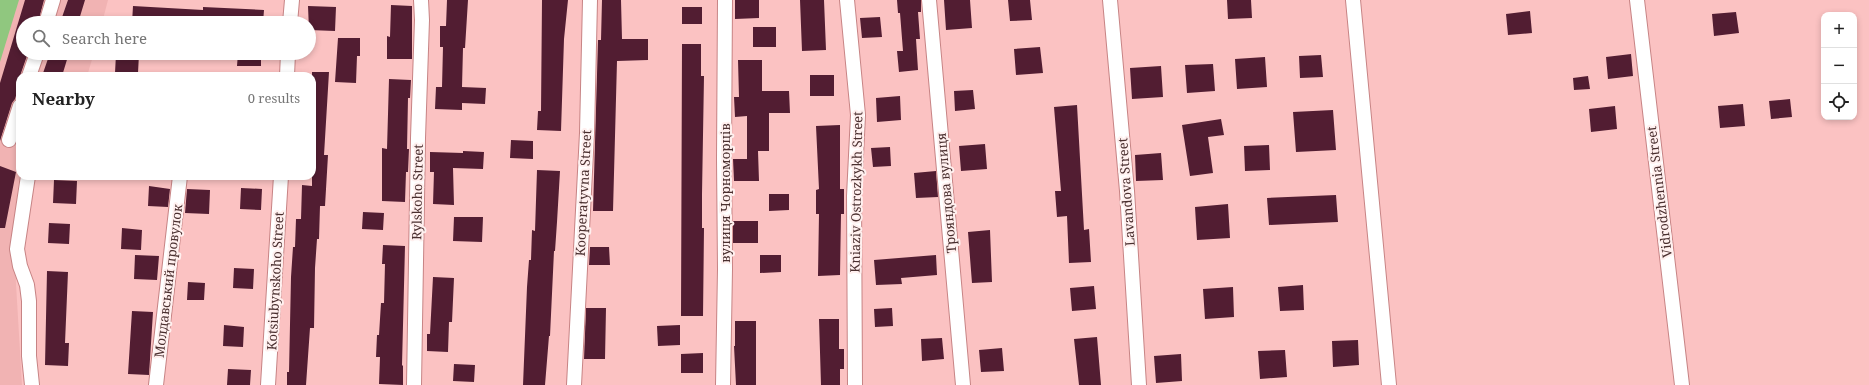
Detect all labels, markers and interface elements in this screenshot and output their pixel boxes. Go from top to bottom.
map controls [1821,12,1857,120]
button: + [1821,12,1857,48]
search box [16,16,316,60]
icon: search [30,27,52,49]
text: Search here [62,28,147,48]
button: − [1821,48,1857,84]
button: locate [1821,84,1857,120]
text: Nearby [32,87,95,110]
text: 0 results [248,89,300,107]
street label: Kniaziv Ostrozkykh Street [846,111,866,273]
street label: вулиця Чорноморців [716,123,734,263]
street label: Vidrodzhennia Street [1642,125,1676,259]
street label: Kooperatyvna Street [571,129,595,257]
street label: Трояндова вулиця [932,132,960,254]
street label: Lavandova Street [1113,137,1139,247]
street label: Rylskoho Street [407,144,427,240]
street label: Молдавський провулок [150,203,186,359]
street label: Kotsiubynskoho Street [262,211,288,351]

